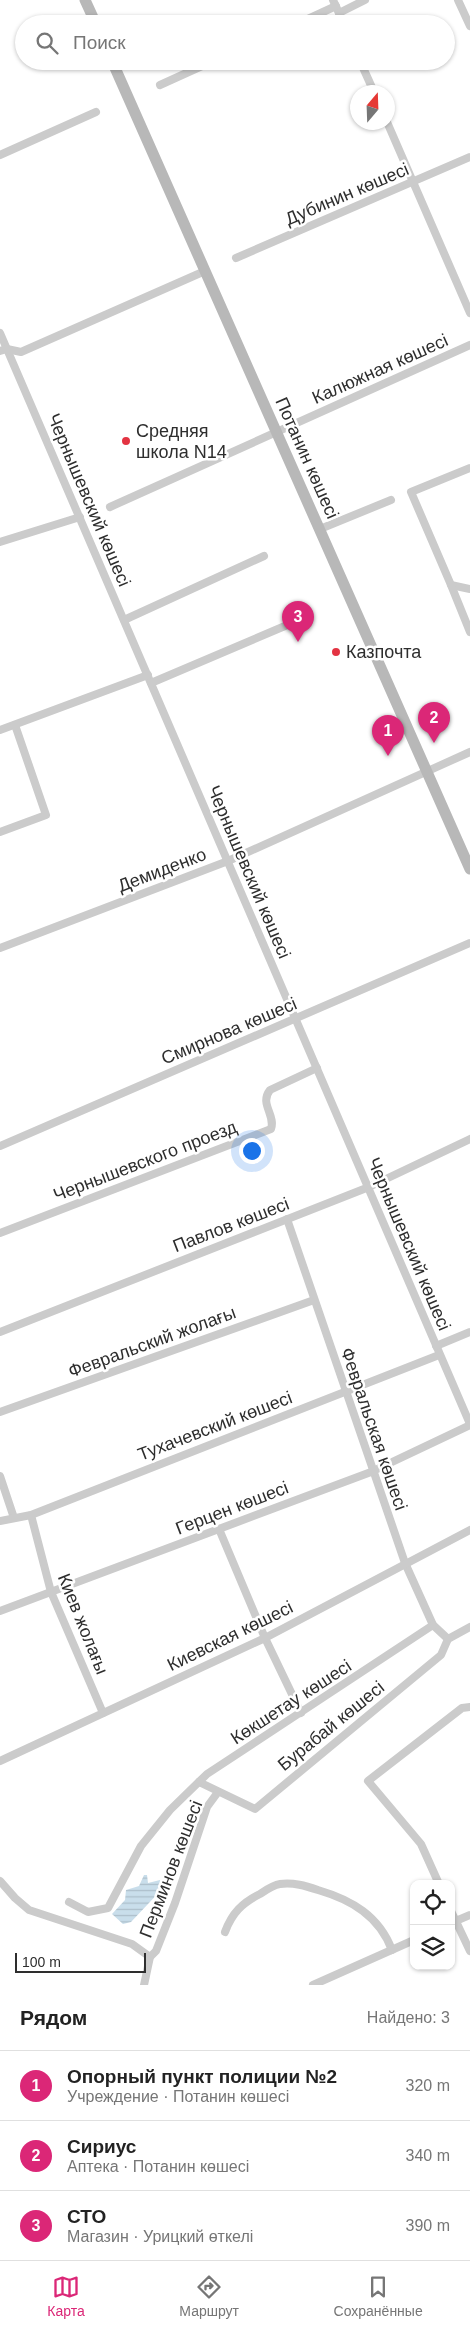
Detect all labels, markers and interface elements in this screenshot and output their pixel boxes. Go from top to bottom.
search box [15,15,455,70]
icon: search [33,29,61,57]
text: Поиск [73,32,126,53]
north arrow [350,85,395,130]
street label: Дубинин көшесі [282,159,412,229]
street label: Калюжная көшесі [309,330,451,408]
street label: Потанин көшесі [271,394,343,522]
street label: Чернышевский көшесі [43,410,135,590]
place label: Средняя школа N14 [136,421,227,462]
marker: Средняя школа N14 [120,435,132,447]
pin: 3 [282,601,314,642]
place label: Казпочта [346,642,422,662]
marker: Казпочта [330,646,342,658]
pin: 2 [418,702,450,743]
pin: 1 [372,715,404,756]
street label: Чернышевский көшесі [203,782,295,962]
street label: Демиденко [115,844,209,896]
street label: Смирнова көшесі [158,993,300,1069]
street label: Чернышевского проезд [51,1117,240,1205]
your location [239,1138,265,1164]
street label: Чернышевский көшесі [363,1154,455,1334]
street label: Павлов көшесі [170,1194,292,1256]
street label: Февральский жолағы [65,1302,239,1382]
street label: Февральская көшесі [337,1345,411,1513]
street label: Тухачевский көшесі [135,1387,295,1465]
street label: Герцен көшесі [173,1477,291,1539]
street label: Киев жолағы [54,1571,112,1677]
street label: Киевская көшесі [164,1597,296,1675]
street label: Көкшетау көшесі [227,1656,355,1748]
street label: Бурабай көшесі [274,1677,388,1775]
street label: Перминов көшесі [136,1798,206,1940]
map controls [410,1880,455,1970]
button: locate [410,1880,455,1925]
button: layers [410,1925,455,1970]
scale bar [15,1950,146,1973]
text: 100 m [22,1954,61,1970]
text: Рядом [20,2006,87,2029]
text: Найдено: 3 [367,2009,450,2026]
text: Опорный пункт полиции №2 [67,2066,337,2087]
text: 1 [32,2077,40,2094]
text: 320 m [406,2077,450,2094]
text: Учреждение · Потанин көшесі [67,2088,289,2105]
text: Сириус [67,2136,136,2157]
text: 2 [32,2147,40,2164]
text: 340 m [406,2147,450,2164]
text: Аптека · Потанин көшесі [67,2158,249,2175]
text: СТО [67,2206,106,2227]
text: 3 [32,2217,40,2234]
text: 390 m [406,2217,450,2234]
text: Магазин · Урицкий өткелі [67,2228,253,2245]
tab: Карта [47,2273,85,2319]
tab: Маршрут [179,2273,239,2319]
tab: Сохранённые [334,2273,423,2319]

